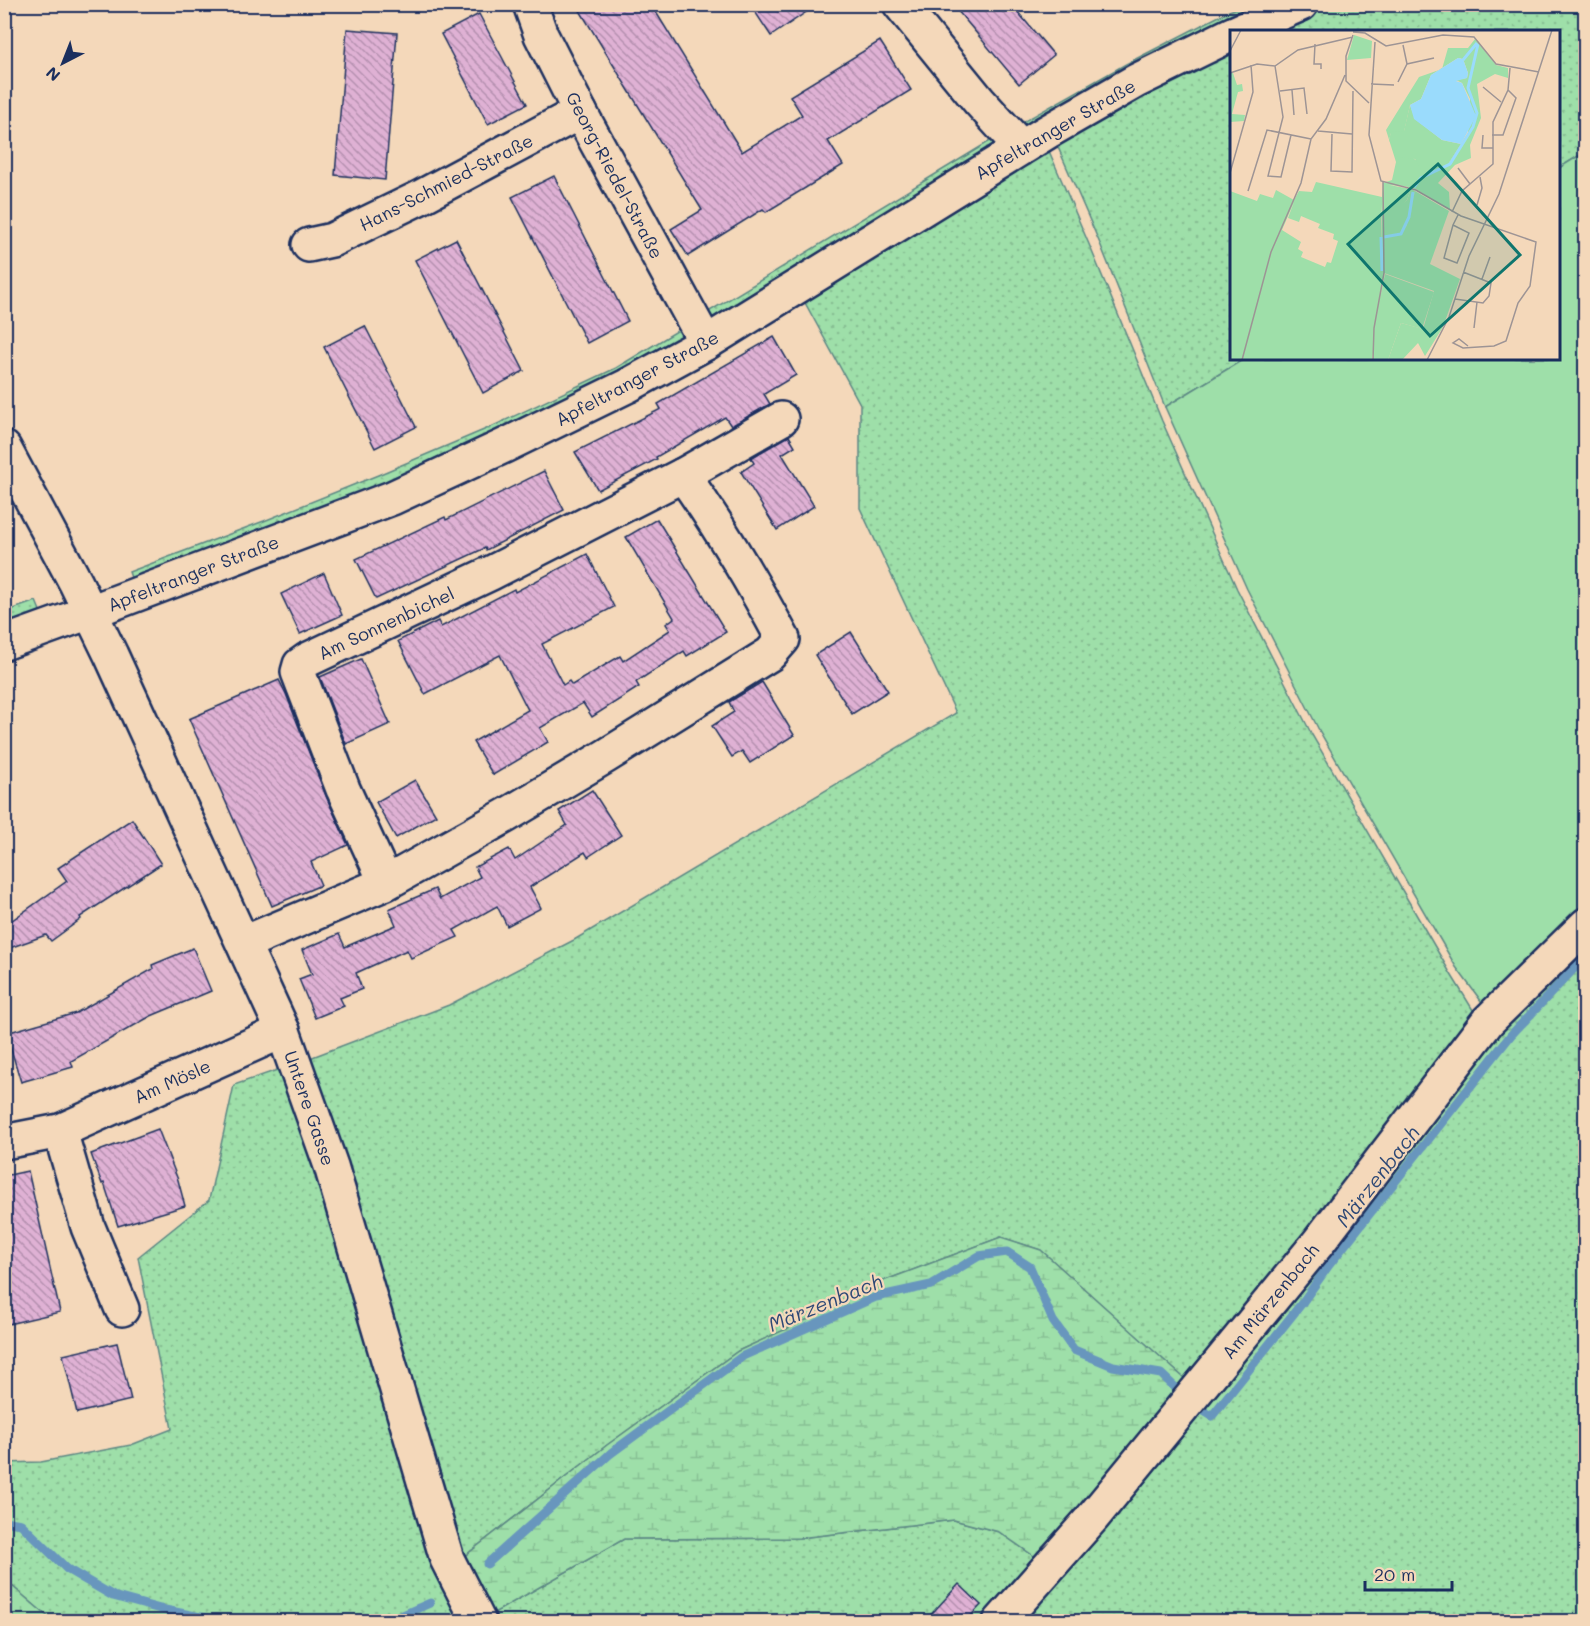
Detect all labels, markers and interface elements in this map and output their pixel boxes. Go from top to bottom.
inset map [1230,30,1560,360]
north arrow [33,33,93,93]
text: N [41,63,64,86]
street label: Apfeltranger Straße [970,73,1140,185]
street label: Georg-Riedel-Straße [561,87,669,263]
street label: Hans-Schmied-Straße [355,128,537,236]
street label: Apfeltranger Straße [551,325,723,431]
street label: Apfeltranger Straße [104,529,282,617]
street label: Am Sonnenbichel [314,581,458,665]
street label: Untere Gasse [279,1047,341,1169]
street label: Am Mösle [130,1053,214,1109]
water label: Märzenbach [1329,1120,1425,1232]
street label: Am Märzenbach [1216,1238,1324,1364]
water label: Märzenbach [764,1267,886,1337]
scale bar [1365,1554,1452,1592]
text: 20 m [1374,1562,1415,1586]

